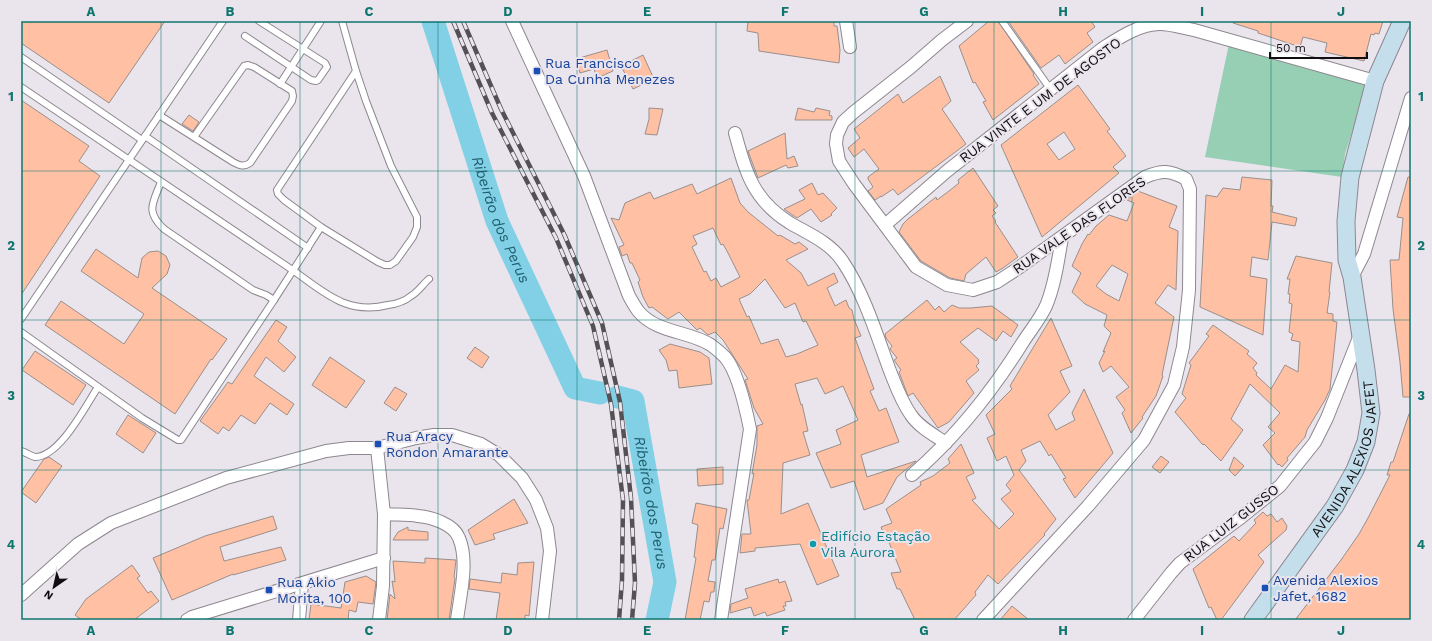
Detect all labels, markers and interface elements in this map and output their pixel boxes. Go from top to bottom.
text: A [87,4,96,19]
text: B [226,4,235,19]
text: C [365,4,374,19]
text: D [503,4,513,19]
text: E [643,4,651,19]
text: F [781,4,789,19]
text: G [919,4,929,19]
text: H [1058,4,1068,19]
text: I [1200,4,1204,19]
text: J [1337,4,1345,19]
street label: RUA VINTE E UM DE AGOSTO [956,34,1124,166]
scale bar [1270,34,1367,60]
text: 50 m [1276,41,1306,55]
place label: Rua Francisco Da Cunha Menezes [545,55,675,87]
marker: Rua Francisco Da Cunha Menezes [532,66,542,76]
text: 1 [8,89,14,104]
text: 1 [1418,89,1424,104]
water label: Ribeirão dos Perus [468,154,534,286]
street label: RUA VALE DAS FLORES [1010,173,1148,277]
text: 2 [7,238,15,253]
text: 2 [1417,238,1425,253]
street label: AVENIDA ALEXIOS JAFET [1307,379,1379,540]
text: 3 [7,388,15,403]
text: 3 [1417,388,1425,403]
place label: Rua Aracy Rondon Amarante [386,428,509,460]
water label: Ribeirão dos Perus [630,435,672,571]
marker: Rua Aracy Rondon Amarante [373,439,383,449]
street label: RUA LUIZ GUSSO [1180,481,1282,565]
place label: Edifício Estação Vila Aurora [821,528,930,560]
text: 4 [7,537,16,552]
text: 4 [1417,537,1426,552]
marker: Edifício Estação Vila Aurora [808,539,818,549]
north arrow [34,567,74,607]
place label: Avenida Alexios Jafet, 1682 [1273,572,1378,604]
place label: Rua Akio Morita, 100 [277,574,352,606]
marker: Avenida Alexios Jafet, 1682 [1260,583,1270,593]
marker: Rua Akio Morita, 100 [264,585,274,595]
text: N [42,587,56,603]
text: A [87,623,96,638]
text: B [226,623,235,638]
text: C [365,623,374,638]
text: D [503,623,513,638]
text: E [643,623,651,638]
text: F [781,623,789,638]
text: G [919,623,929,638]
text: H [1058,623,1068,638]
text: I [1200,623,1204,638]
text: J [1337,623,1345,638]

